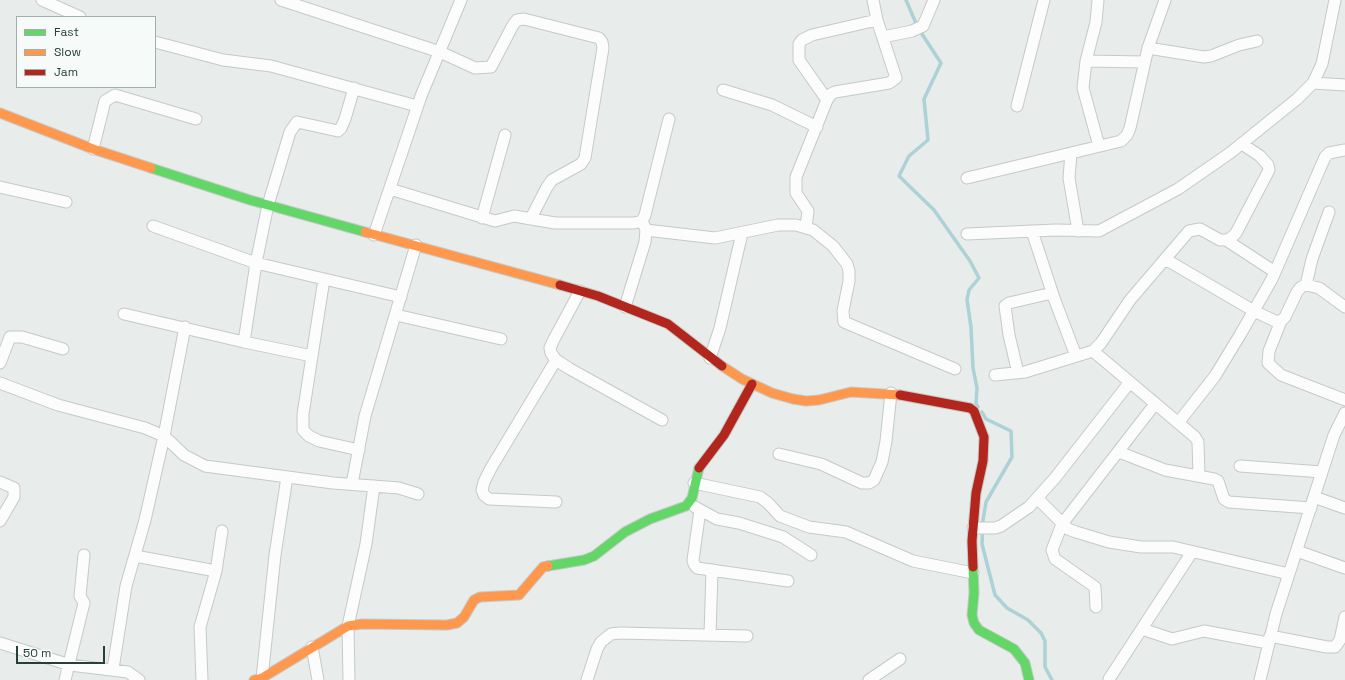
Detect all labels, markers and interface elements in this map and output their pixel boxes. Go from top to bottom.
legend [16,16,156,88]
text: Fast [54,24,79,40]
text: Slow [54,44,81,60]
text: Jam [54,64,78,80]
scale bar [18,638,107,664]
text: 50 m [23,645,51,661]

